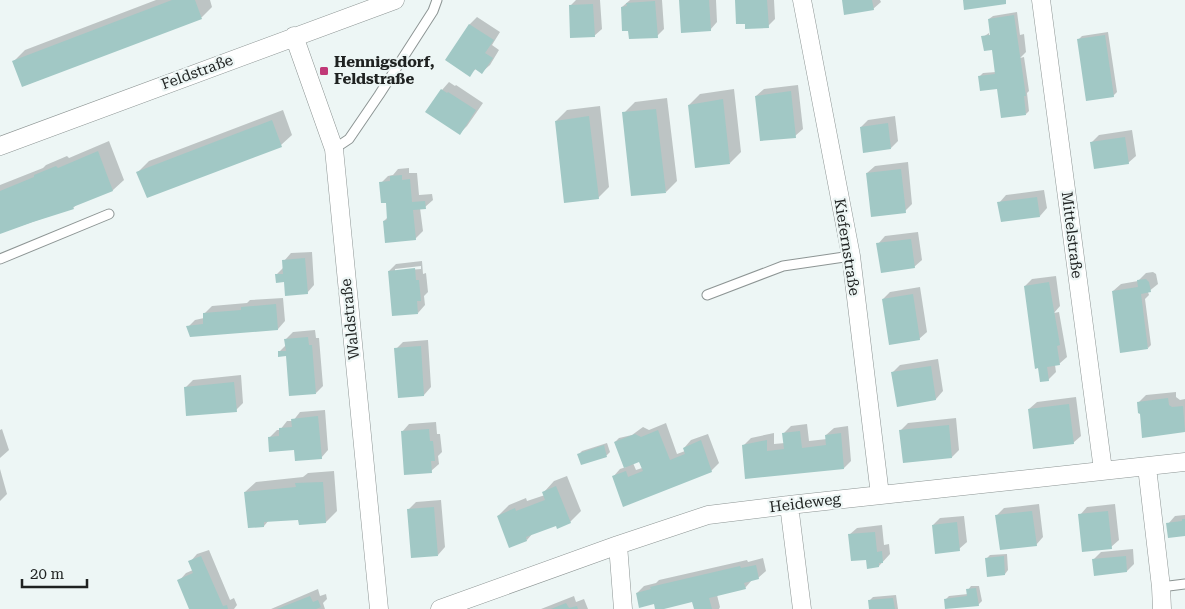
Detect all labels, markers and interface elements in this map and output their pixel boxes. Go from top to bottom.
street label: Feldstraße [159,51,235,93]
place label: Hennigsdorf, Feldstraße [334,53,435,88]
marker: Hennigsdorf, Feldstraße [318,65,330,77]
street label: Mittelstraße [1058,191,1086,279]
street label: Kiefernstraße [830,197,864,297]
street label: Waldstraße [337,278,363,360]
street label: Heideweg [768,490,842,516]
scale bar [22,556,88,588]
text: 20 m [30,565,65,583]

